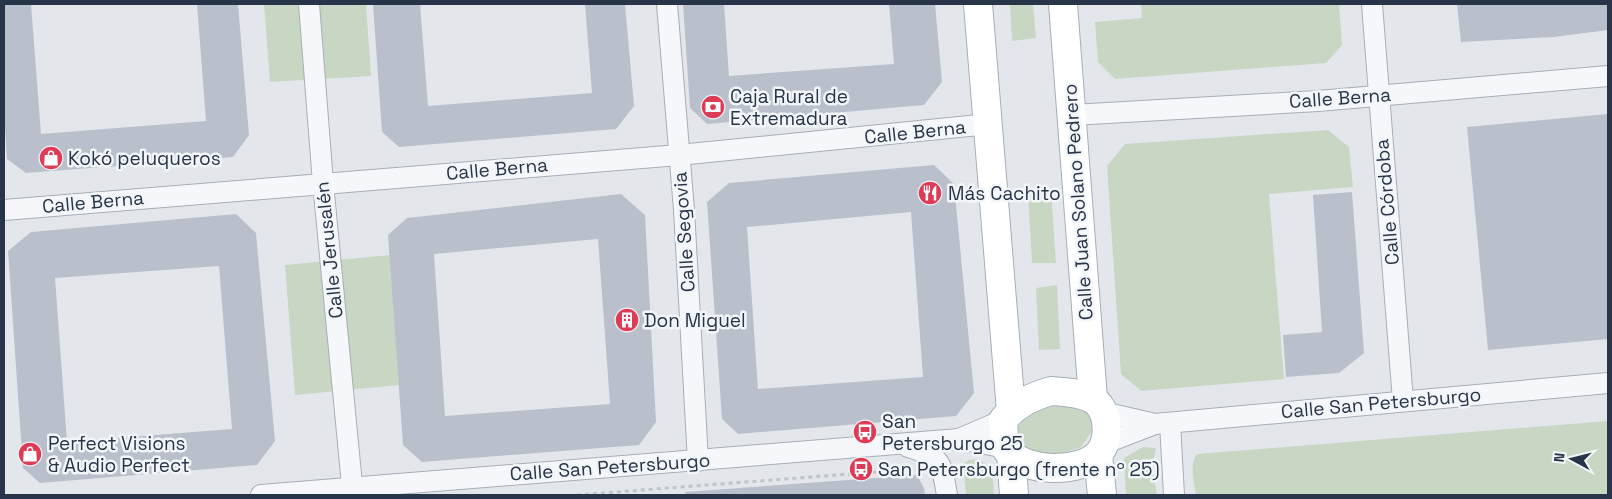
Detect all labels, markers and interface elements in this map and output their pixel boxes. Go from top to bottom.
street label: Calle Berna [1288,82,1392,114]
street label: Calle Juan Solano Pedrero [1057,83,1099,321]
place label: Caja Rural de Extremadura [730,84,848,131]
bank icon: Caja Rural de Extremadura [700,94,726,120]
street label: Calle Berna [863,114,967,150]
street label: Calle Córdoba [1369,138,1405,266]
shop icon: Kokó peluqueros [38,145,64,171]
place label: Kokó peluqueros [68,146,221,171]
street label: Calle Berna [445,152,549,186]
street label: Calle Segovia [667,171,701,293]
street label: Calle Jerusalén [309,180,349,320]
restaurant icon: Más Cachito [917,180,943,206]
place label: Más Cachito [948,181,1061,206]
street label: Calle Berna [41,185,145,219]
building icon: Don Miguel [614,307,640,333]
place label: Don Miguel [644,308,746,333]
street label: Calle San Petersburgo [1280,382,1482,424]
place label: San Petersburgo 25 [882,409,1023,456]
bus stop icon: San Petersburgo 25 [852,419,878,445]
place label: Perfect Visions & Audio Perfect [48,431,190,478]
north arrow [1547,434,1597,484]
shop icon: Perfect Visions & Audio Perfect [17,441,43,467]
street label: Calle San Petersburgo [509,448,711,486]
text: N [1550,452,1569,463]
bus stop icon: San Petersburgo (frente nº 25) [848,456,874,482]
place label: San Petersburgo (frente nº 25) [878,457,1160,482]

